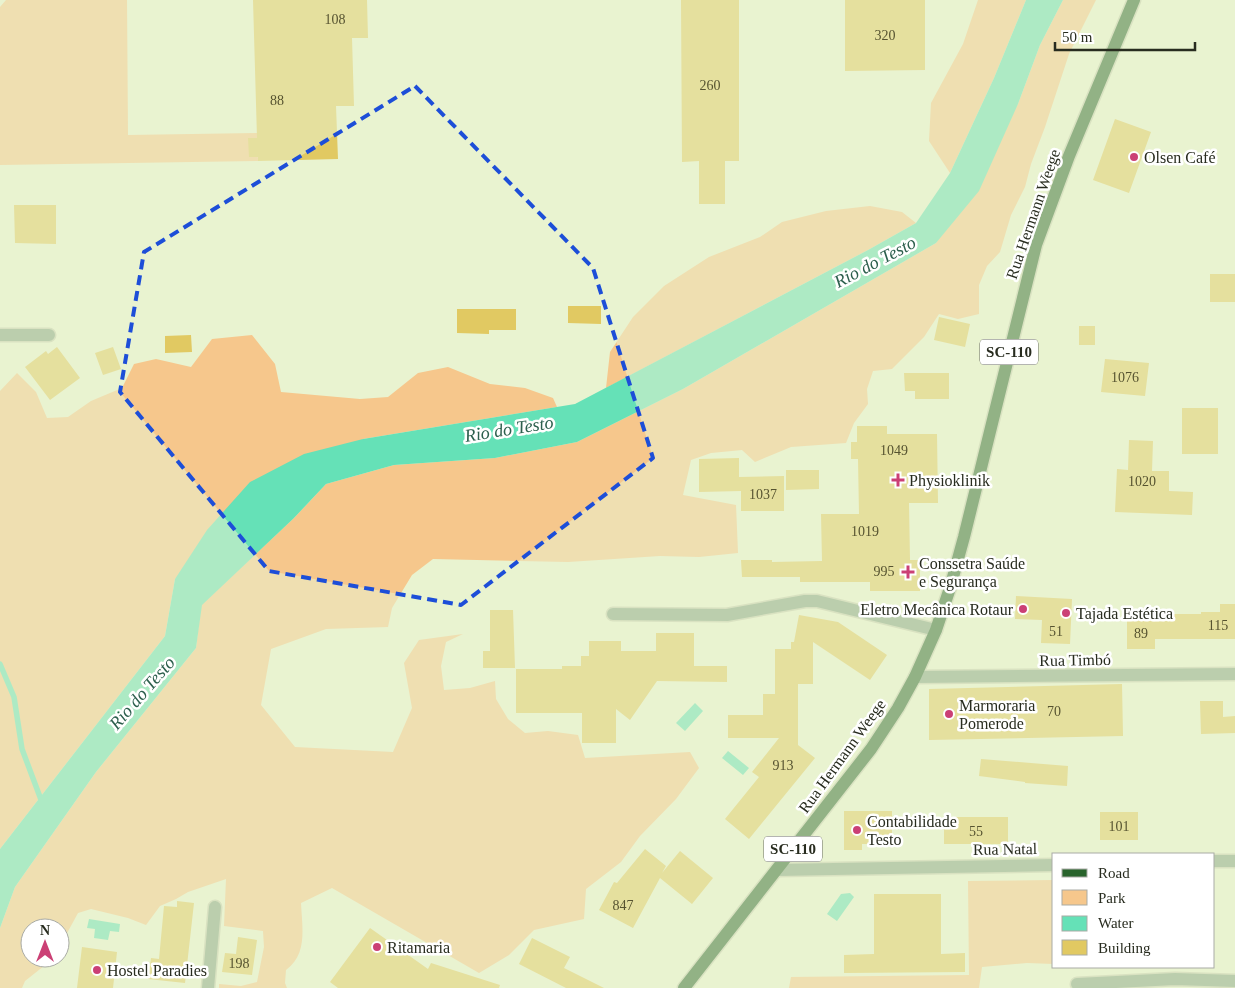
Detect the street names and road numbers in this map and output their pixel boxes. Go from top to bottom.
street label: Rua Hermann Weege [1003,147,1064,281]
road number: SC-110 [980,340,1038,364]
street label: Rua Timbó [1039,651,1111,669]
street label: Rua Hermann Weege [795,696,890,817]
road number: SC-110 [764,836,822,862]
street label: Rua Natal [973,840,1038,858]

